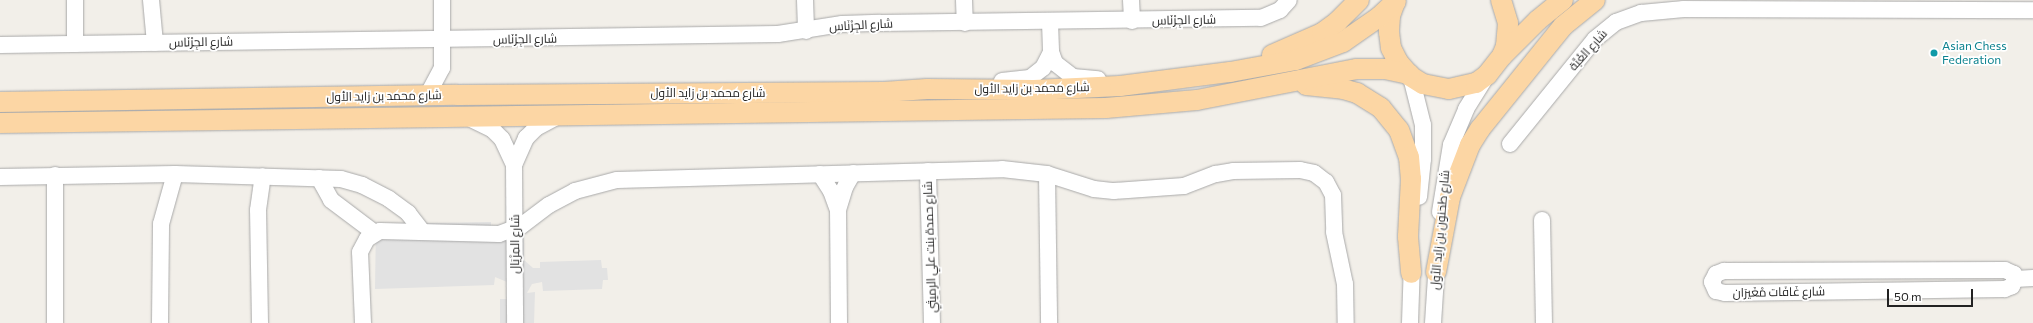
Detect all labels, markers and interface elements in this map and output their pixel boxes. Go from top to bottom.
street label: شارع الجِرْنَاس [1152,12,1216,28]
street label: شارع الجِرْنَاس [829,16,893,34]
street label: شارع الغُبَّة [1566,27,1610,73]
street label: شارع الجِرْنَاس [493,31,557,47]
street label: شارع الجِرْنَاس [169,34,233,50]
place label: Asian Chess Federation [1942,39,2007,67]
marker: Asian Chess Federation [1929,48,1939,58]
street label: شارع محمد بن زايد الأول [974,80,1090,96]
street label: شارع محمد بن زايد الأول [651,86,765,100]
street label: شارع محمد بن زايد الأول [326,88,442,104]
street label: شارع طحنون بن زايد الأول [1428,170,1452,290]
street label: شارع حمدة بنت علي الرميثي [921,181,939,313]
street label: شارع المِرْيَال [508,214,522,274]
scale bar [1889,281,1975,307]
street label: شارع غَافَات مْغَيرَان [1733,284,1825,300]
text: 50 m [1894,289,1922,303]

